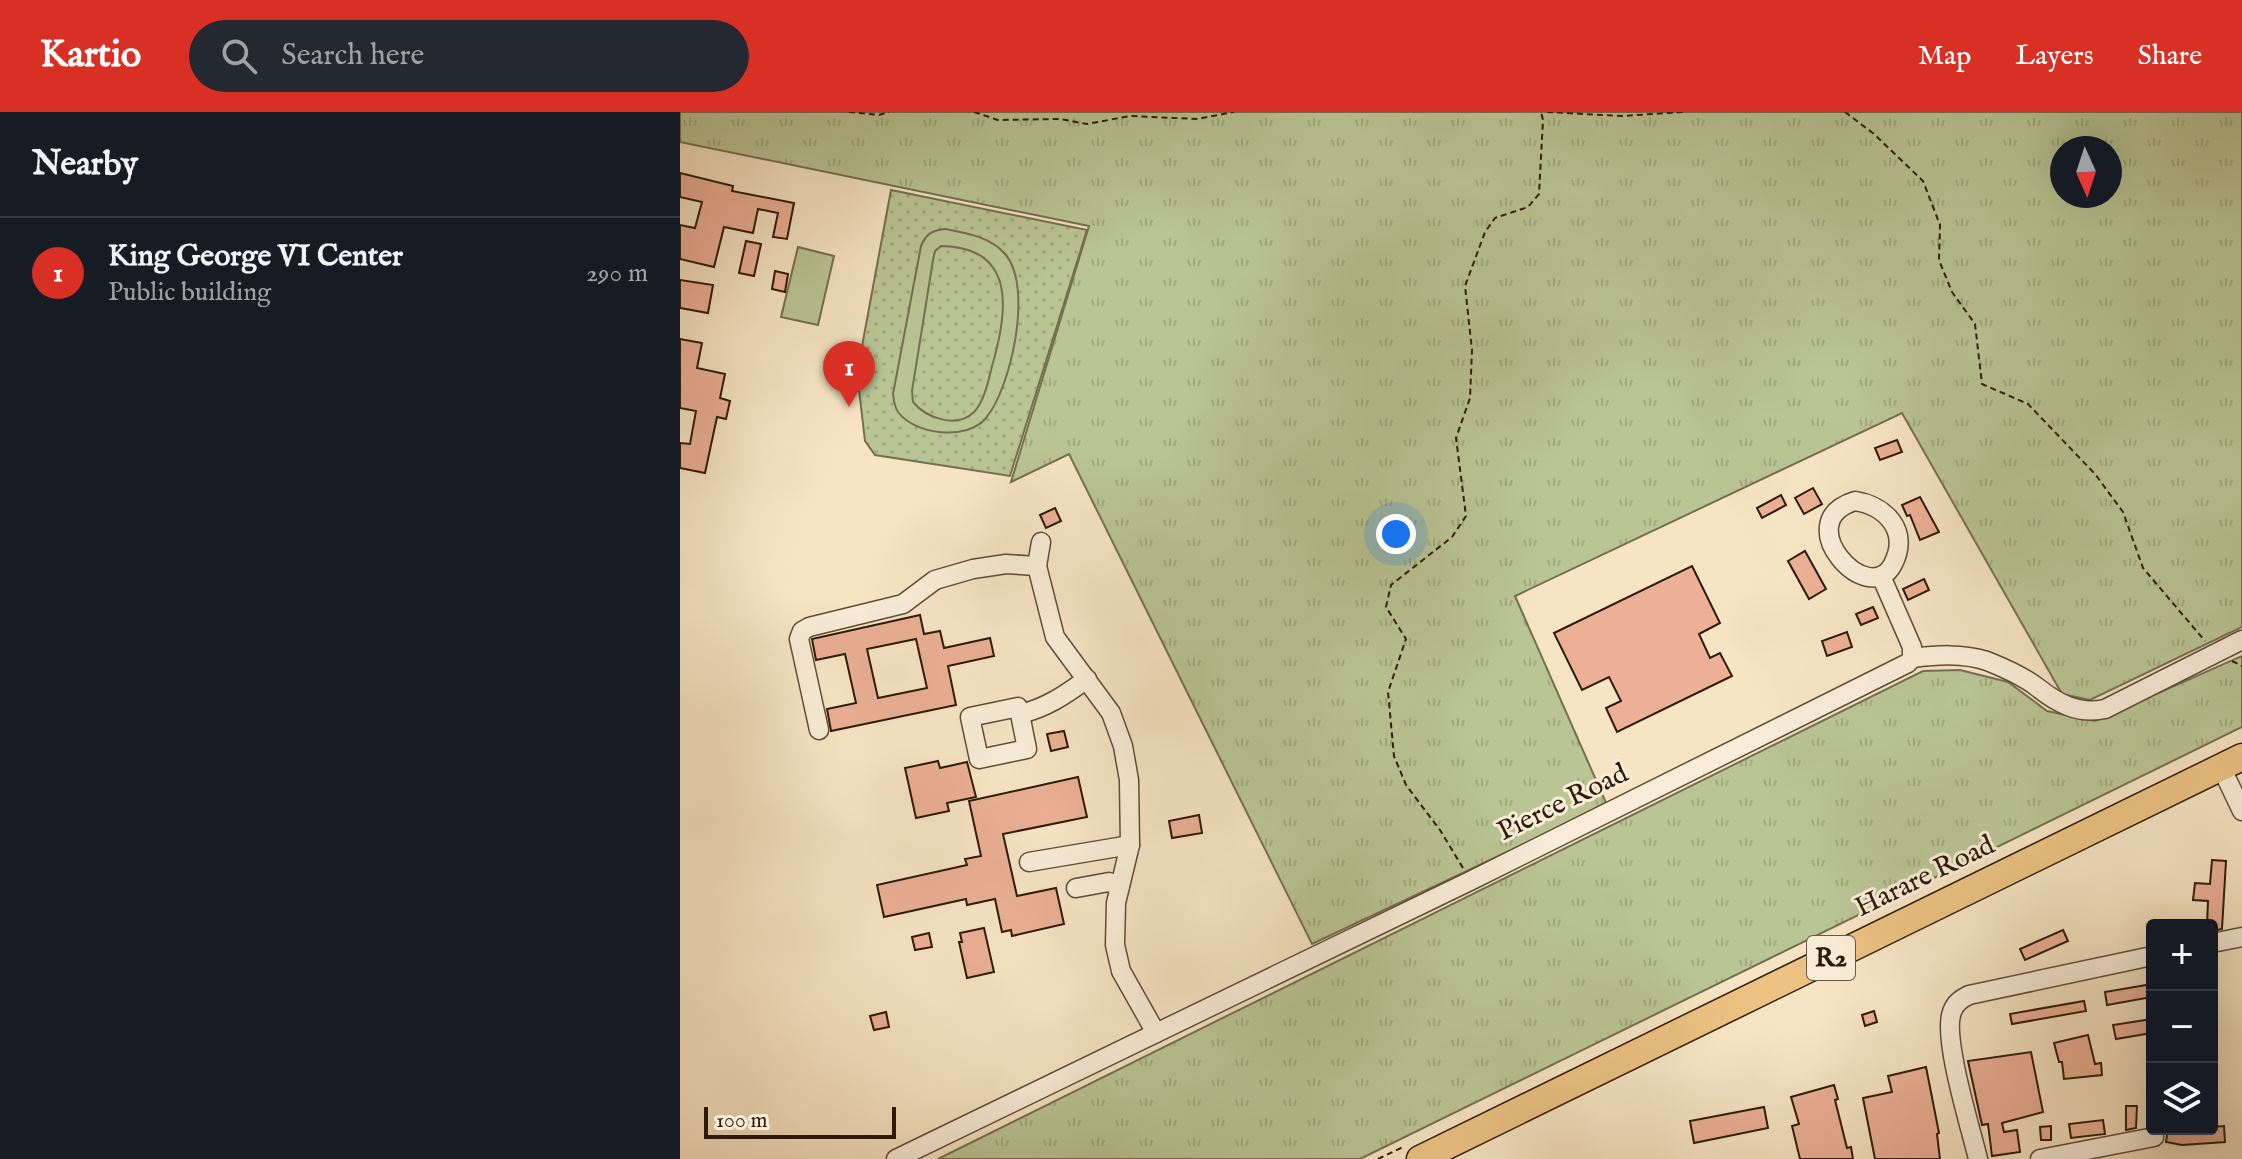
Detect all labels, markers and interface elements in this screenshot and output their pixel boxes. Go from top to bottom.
search box [189,20,749,92]
text: Kartio [40,32,141,80]
icon: search [217,34,261,78]
text: Search here [281,37,424,75]
text: Map [1918,39,1971,74]
text: Layers [2015,39,2094,74]
text: Share [2138,39,2202,74]
north arrow [2050,136,2122,208]
text: Nearby [32,143,138,186]
text: King George VI Center [108,238,403,276]
text: 1 [53,257,63,290]
text: 290 m [586,257,648,290]
text: Public building [108,276,271,309]
pin: 1 [823,341,875,407]
your location [1376,514,1416,554]
street label: Pierce Road [1492,756,1634,850]
street label: Harare Road [1849,828,2001,926]
map controls [2146,919,2218,1135]
button: + [2146,919,2218,991]
road number: R2 [1807,936,1855,980]
button: − [2146,991,2218,1063]
button: layers [2146,1063,2218,1135]
scale bar [704,1103,896,1139]
text: 100 m [716,1107,768,1135]

